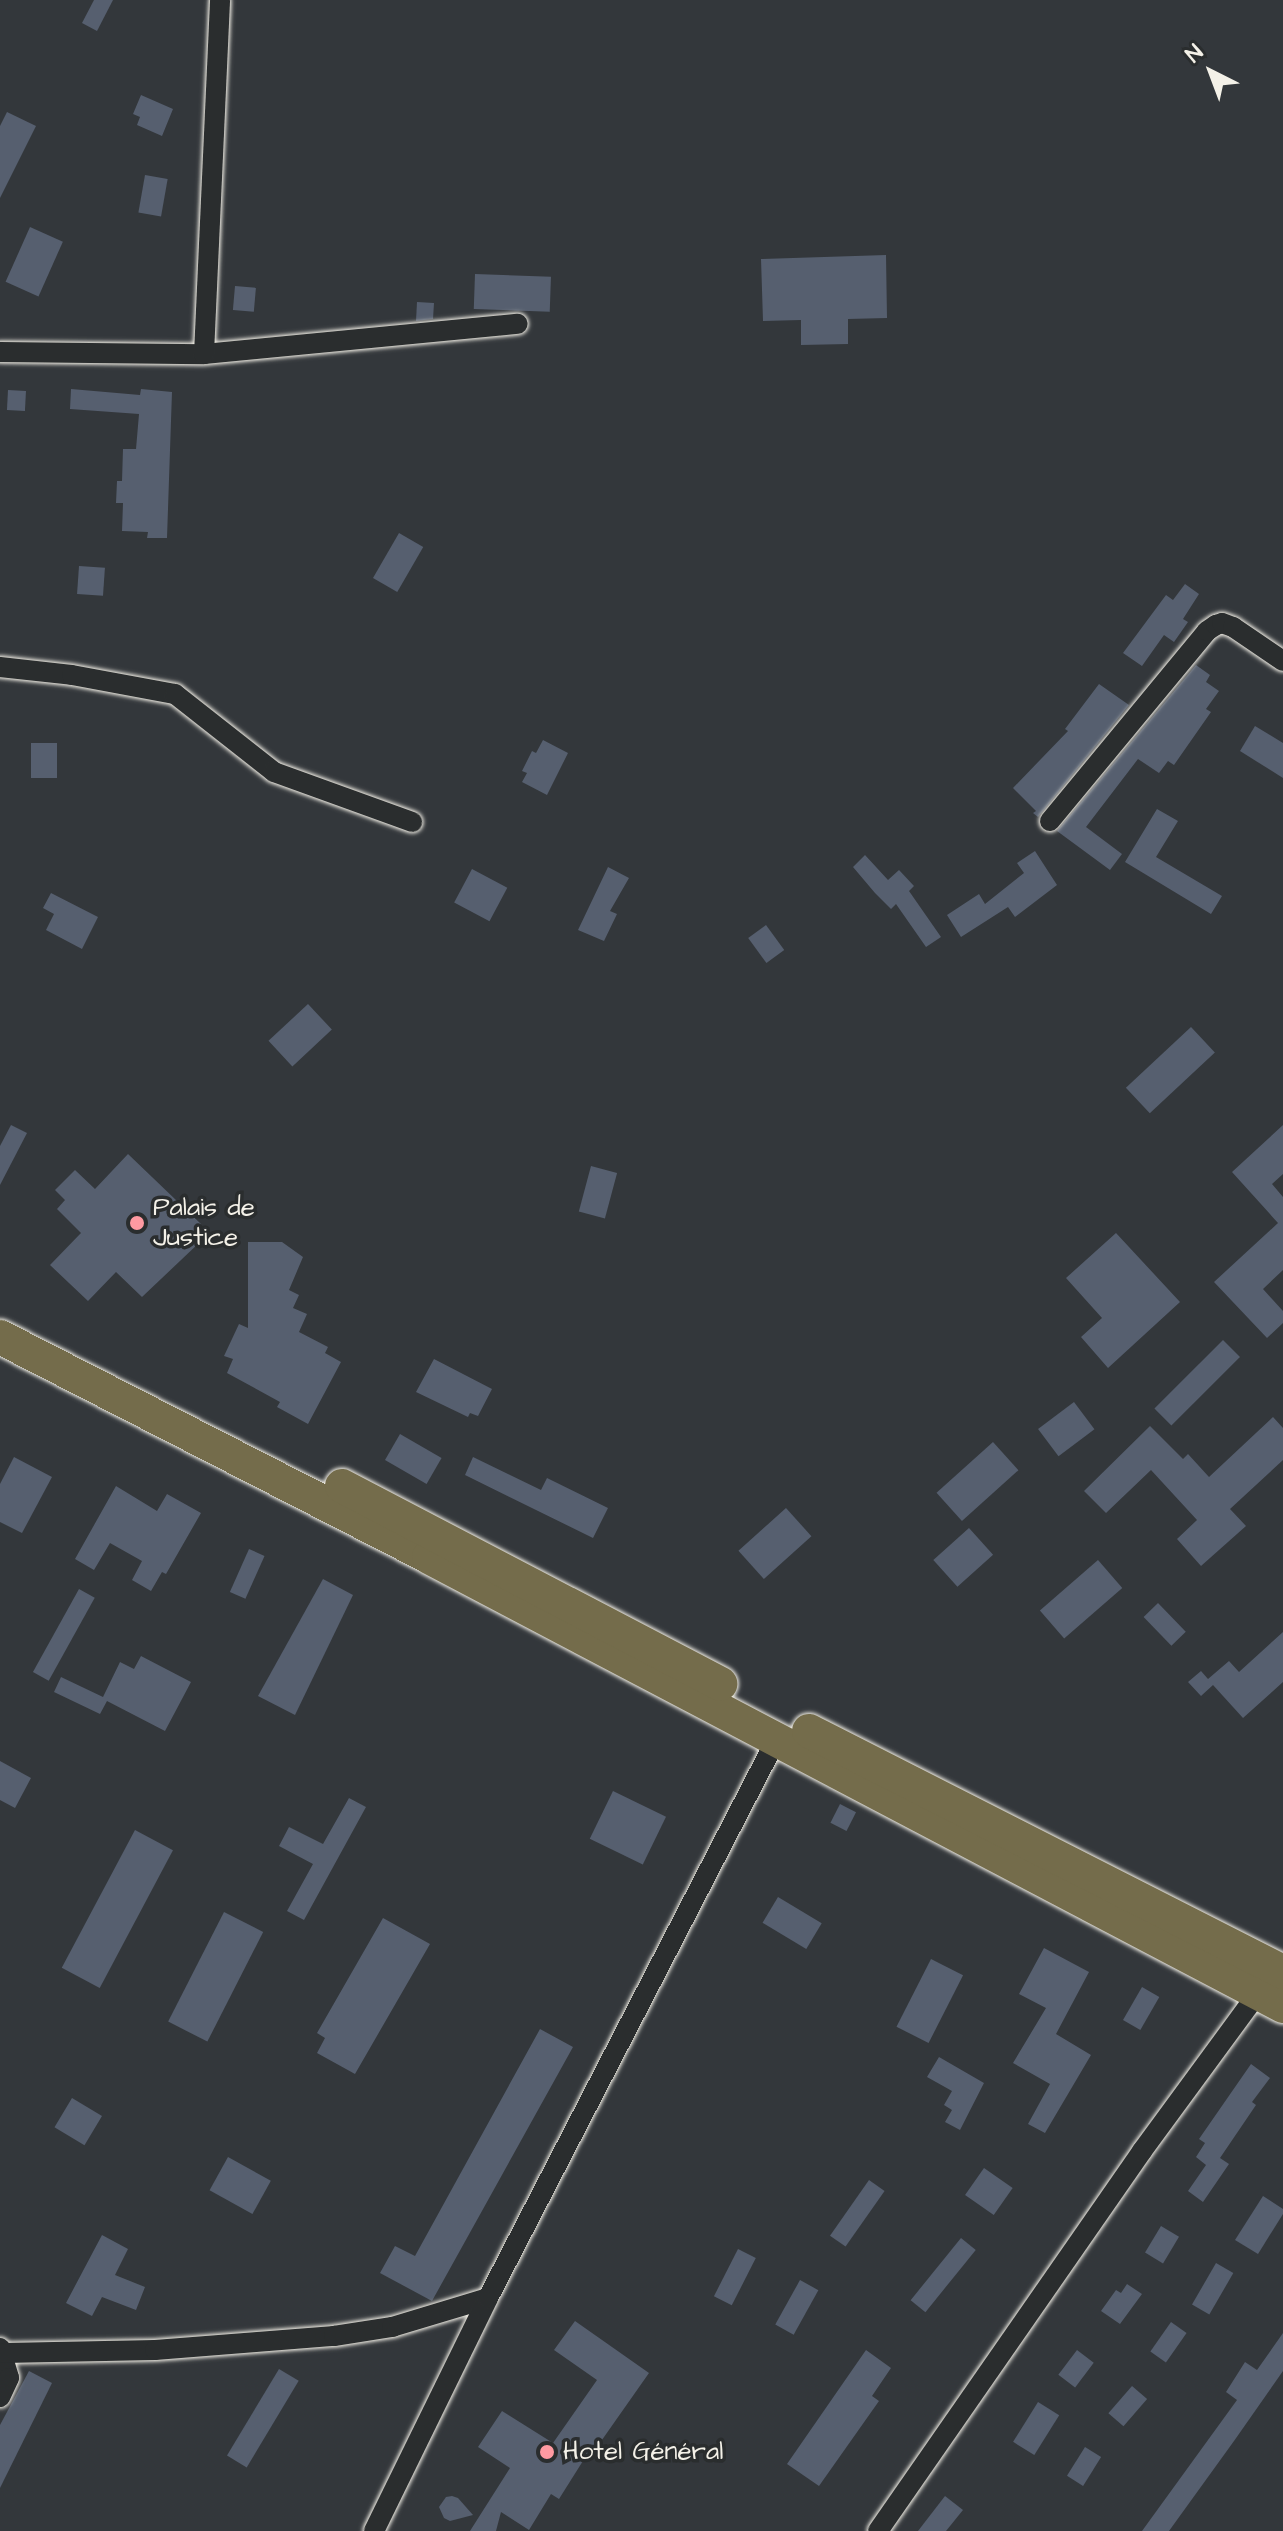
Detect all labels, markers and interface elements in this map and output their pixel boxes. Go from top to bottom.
north arrow [1171,32,1251,112]
text: N [1179,38,1210,70]
place label: Palais de Justice [153,1192,255,1254]
marker: Palais de Justice [128,1214,146,1232]
place label: Hotel Général [563,2436,723,2468]
marker: Hotel Général [538,2443,556,2461]

